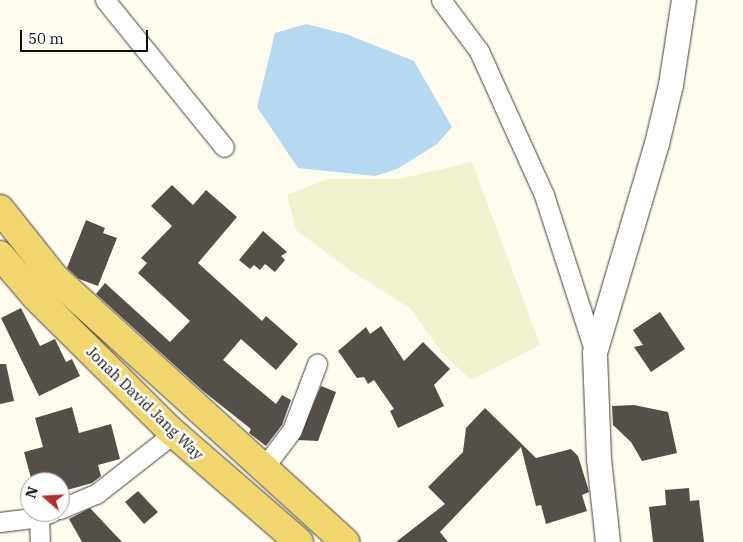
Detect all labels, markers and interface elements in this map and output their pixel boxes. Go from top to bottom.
scale bar [22,20,150,52]
text: 50 m [28,29,64,48]
street label: Jonah David Jang Way [83,342,207,464]
north arrow [20,472,70,522]
text: N [21,484,42,501]

